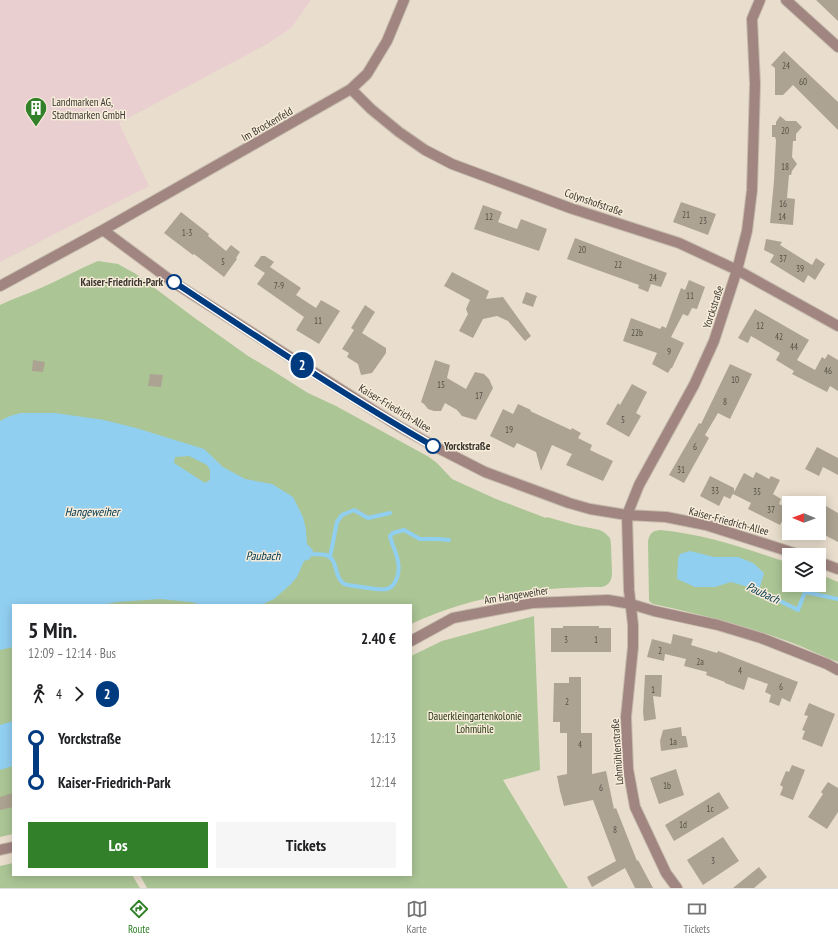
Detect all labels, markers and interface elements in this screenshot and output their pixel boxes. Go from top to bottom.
house number: 24 [782,60,790,71]
house number: 60 [799,76,807,87]
building icon: Landmarken AG, Stadtmarken GmbH [23,95,49,128]
place label: Landmarken AG, Stadtmarken GmbH [52,95,126,122]
street label: Im Brockenfeld [239,104,295,144]
house number: 20 [781,125,789,136]
house number: 18 [781,161,789,172]
street label: Colynshofstraße [563,185,626,219]
house number: 16 [779,198,787,209]
house number: 21 [682,209,690,220]
house number: 12 [485,211,493,222]
house number: 14 [778,211,786,222]
house number: 23 [699,215,707,226]
house number: 1-3 [182,227,192,238]
house number: 20 [578,244,586,255]
house number: 37 [779,253,787,264]
house number: 5 [221,256,225,267]
house number: 22 [614,259,622,270]
house number: 39 [796,263,804,274]
house number: 24 [649,272,657,283]
marker: Kaiser-Friedrich-Park [166,274,182,290]
place label: Kaiser-Friedrich-Park [80,275,163,289]
house number: 7-9 [274,280,284,291]
street label: Yorckstraße [700,283,727,330]
house number: 11 [686,290,694,301]
house number: 11 [314,315,322,326]
house number: 12 [756,320,764,331]
house number: 22b [631,327,643,338]
house number: 42 [775,331,783,342]
house number: 44 [790,341,798,352]
house number: 9 [667,346,671,357]
line badge: 2 [289,352,315,378]
text: 2 [299,356,305,374]
house number: 46 [824,365,832,376]
house number: 10 [731,374,739,385]
house number: 15 [437,379,445,390]
street label: Kaiser-Friedrich-Allee [356,381,434,435]
house number: 17 [475,390,483,401]
house number: 8 [723,396,727,407]
house number: 5 [621,414,625,425]
house number: 19 [505,424,513,435]
marker: Yorckstraße [425,438,441,454]
place label: Yorckstraße [443,439,491,453]
house number: 6 [693,441,697,452]
house number: 31 [677,464,685,475]
house number: 33 [711,485,719,496]
house number: 35 [753,486,761,497]
north arrow [782,496,826,540]
map controls [782,496,826,592]
water label: Hangeweiher [65,504,121,519]
street label: Kaiser-Friedrich-Allee [687,504,771,539]
house number: 37 [767,504,775,515]
water label: Paubach [246,548,281,563]
button: layers [782,548,826,592]
water label: Paubach [744,578,783,607]
street label: Am Hangeweiher [483,583,549,607]
text: 5 Min. [28,616,77,644]
text: 2.40 € [361,629,396,648]
house number: 3 [564,634,568,645]
house number: 1 [594,634,598,645]
text: 12:09 – 12:14 · Bus [28,645,116,662]
house number: 2 [658,645,662,656]
house number: 2a [696,656,704,667]
house number: 4 [738,665,742,676]
house number: 6 [779,681,783,692]
icon: walk [28,683,50,705]
icon: forward [68,683,90,705]
house number: 1 [651,684,655,695]
text: 2 [104,685,111,703]
text: 4 [56,686,62,703]
house number: 2 [565,696,569,707]
park label: Dauerkleingartenkolonie Lohmühle [428,709,522,736]
street label: Lohmühlenstraße [608,718,626,786]
text: Yorckstraße [58,729,121,748]
text: 12:13 [370,730,396,747]
house number: 1a [669,736,677,747]
house number: 4 [578,739,582,750]
text: Kaiser-Friedrich-Park [58,773,171,792]
text: 12:14 [370,774,396,791]
house number: 1b [663,780,671,791]
house number: 6 [599,782,603,793]
house number: 1c [706,803,714,814]
house number: 1d [679,819,687,830]
button: Los [28,822,208,868]
button: Tickets [216,822,396,868]
house number: 8 [613,824,617,835]
house number: 3 [711,855,715,866]
tab: Route [128,898,150,936]
tab: Karte [406,898,428,936]
tab: Tickets [683,898,710,936]

